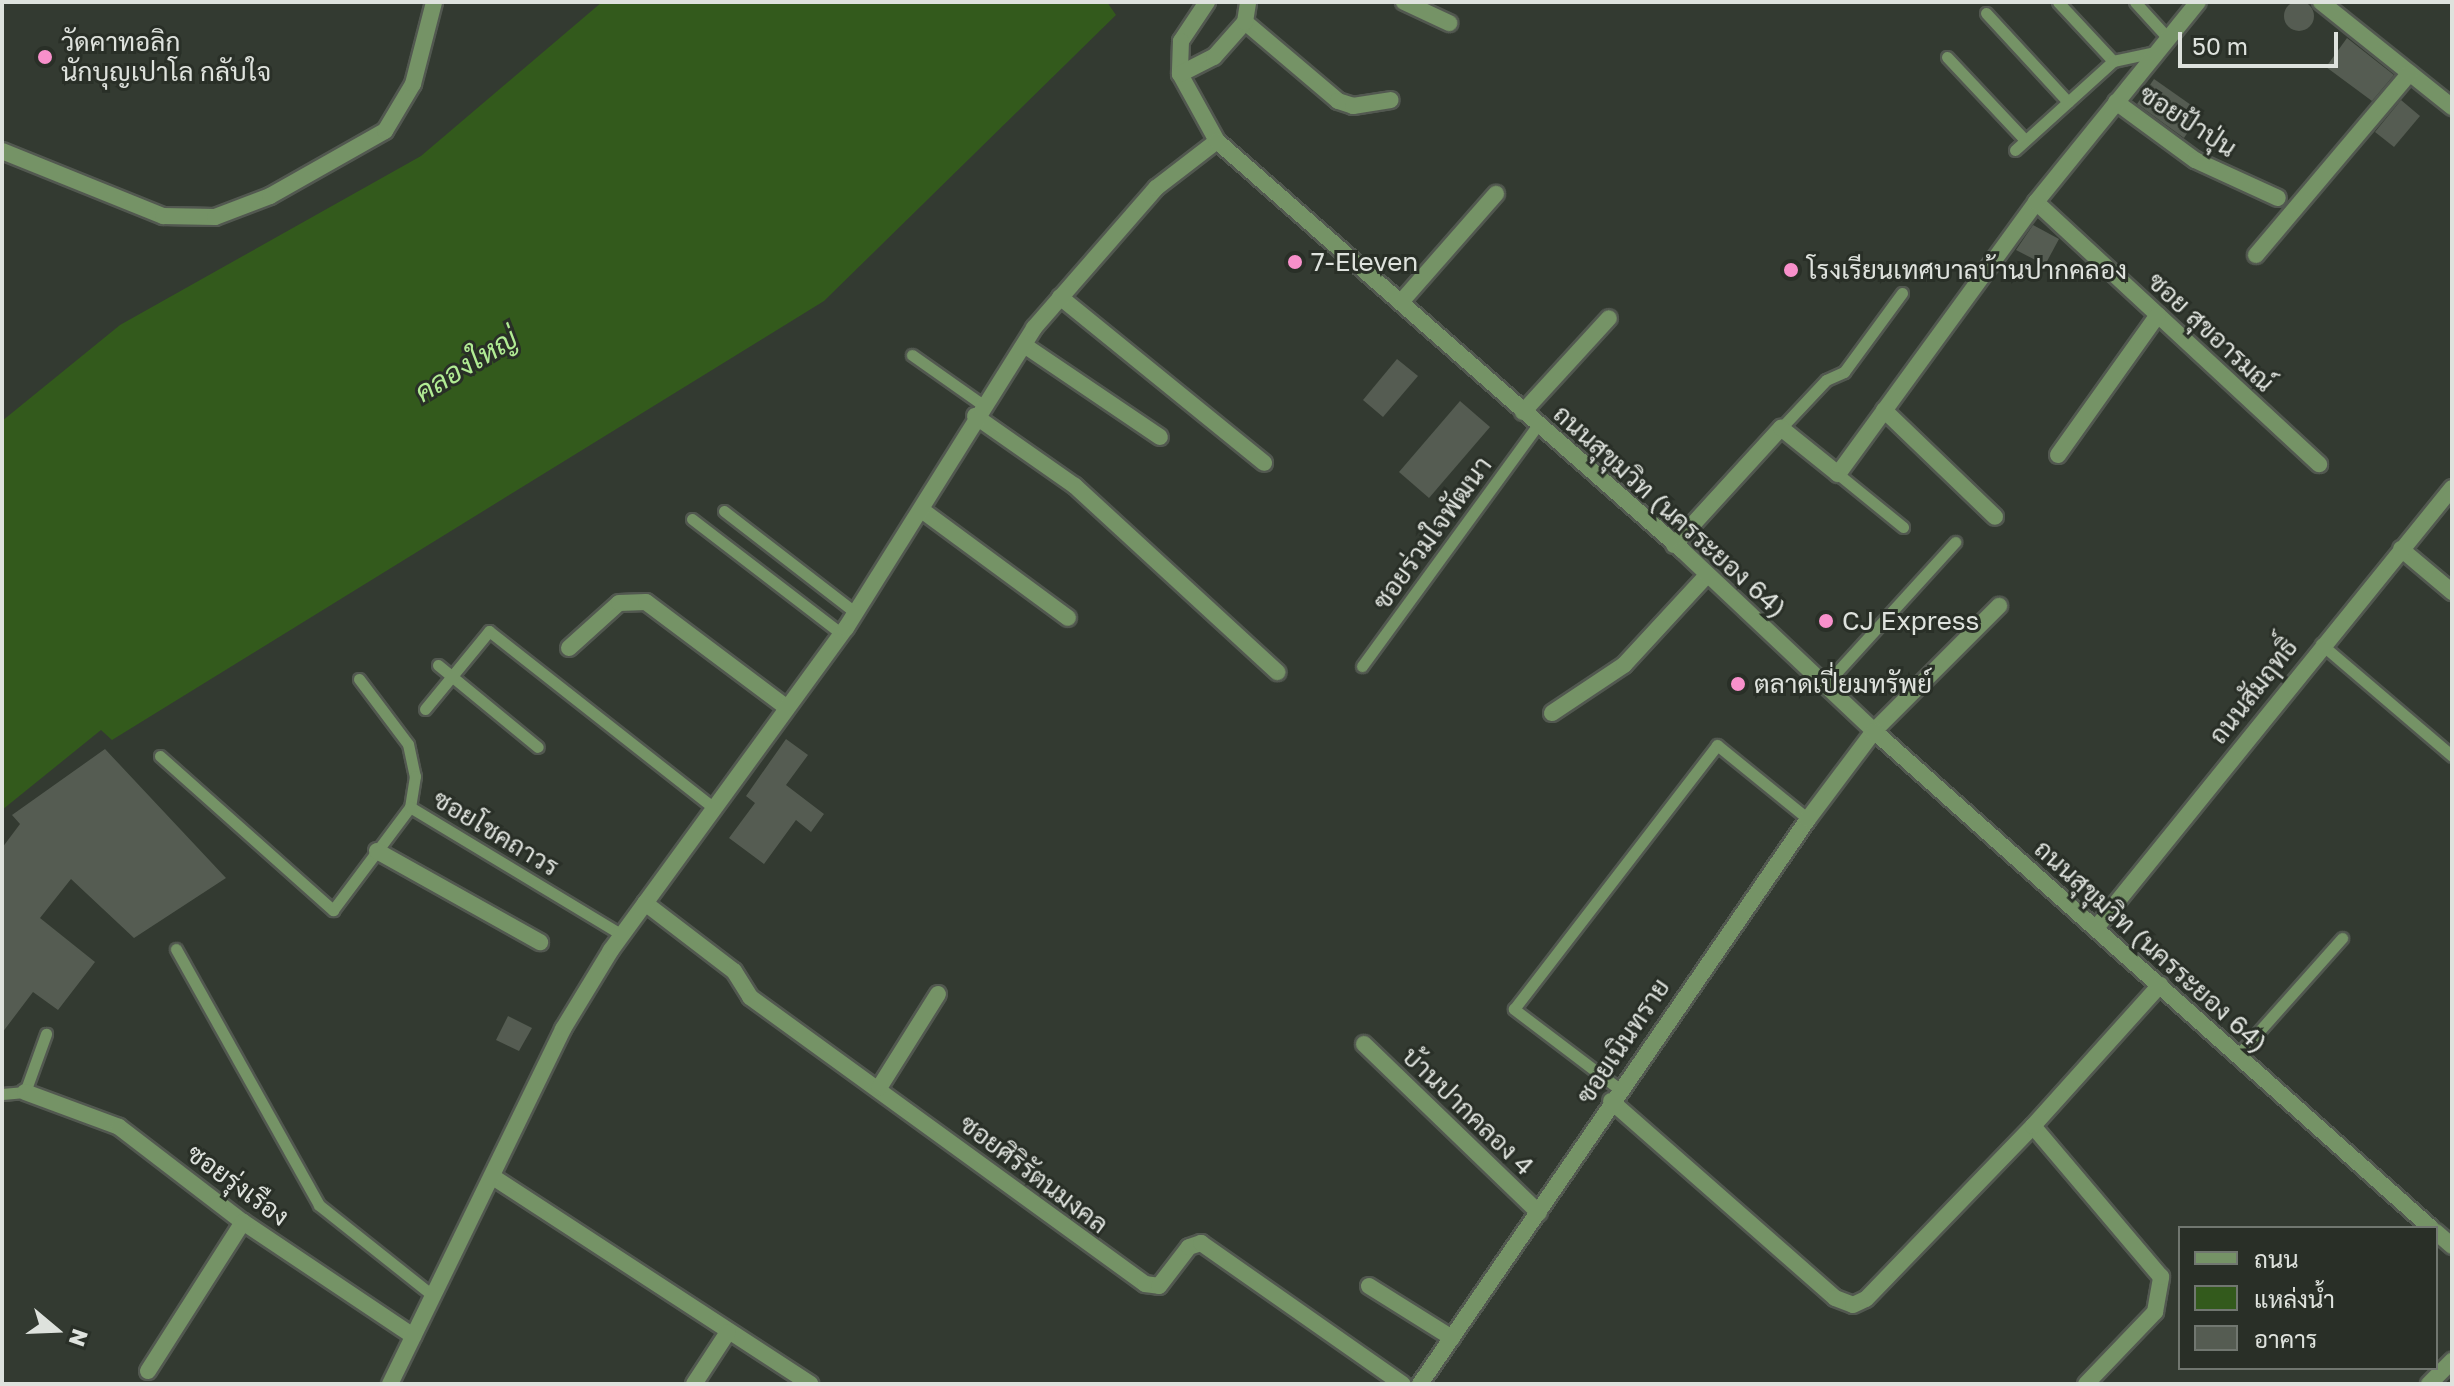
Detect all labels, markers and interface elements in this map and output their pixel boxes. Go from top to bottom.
scale bar [2182,16,2342,66]
place label: วัดคาทอลิก นักบุญเปาโล กลับใจ [61,26,271,88]
text: 50 m [2192,31,2248,60]
marker: วัดคาทอลิก นักบุญเปาโล กลับใจ [36,48,54,66]
street label: ซอยป้าปุ่น [2134,78,2242,164]
place label: 7-Eleven [1311,246,1418,278]
marker: 7-Eleven [1286,253,1304,271]
place label: โรงเรียนเทศบาลบ้านปากคลอง [1807,254,2127,286]
marker: โรงเรียนเทศบาลบ้านปากคลอง [1782,261,1800,279]
street label: ซอย สุขอารมณ์ [2141,266,2281,398]
water label: คลองใหญ่ [408,321,524,409]
street label: ถนนสุขุมวิท (นครระยอง 64) [1547,398,1793,624]
street label: ซอยร่วมใจพัฒนา [1366,450,1498,616]
place label: CJ Express [1842,605,1979,637]
marker: CJ Express [1817,612,1835,630]
street label: ถนนสัมฤทธิ์ [2202,632,2304,750]
place label: ตลาดเปี่ยมทรัพย์ [1754,668,1932,700]
marker: ตลาดเปี่ยมทรัพย์ [1729,675,1747,693]
street label: ซอยโชคถาวร [428,783,564,883]
street label: ถนนสุขุมวิท (นครระยอง 64) [2028,833,2274,1059]
street label: ซอยเนินทราย [1570,972,1676,1110]
street label: บ้านปากคลอง 4 [1396,1040,1540,1182]
street label: ซอยศิริรัตนมงคล [954,1108,1114,1240]
street label: ซอยรุ่งเรือง [181,1138,295,1232]
legend [2178,1226,2438,1370]
text: ถนน [2254,1244,2299,1273]
text: แหล่งน้ำ [2254,1284,2335,1313]
north arrow [16,1290,96,1370]
text: อาคาร [2254,1324,2317,1353]
text: N [64,1326,95,1350]

